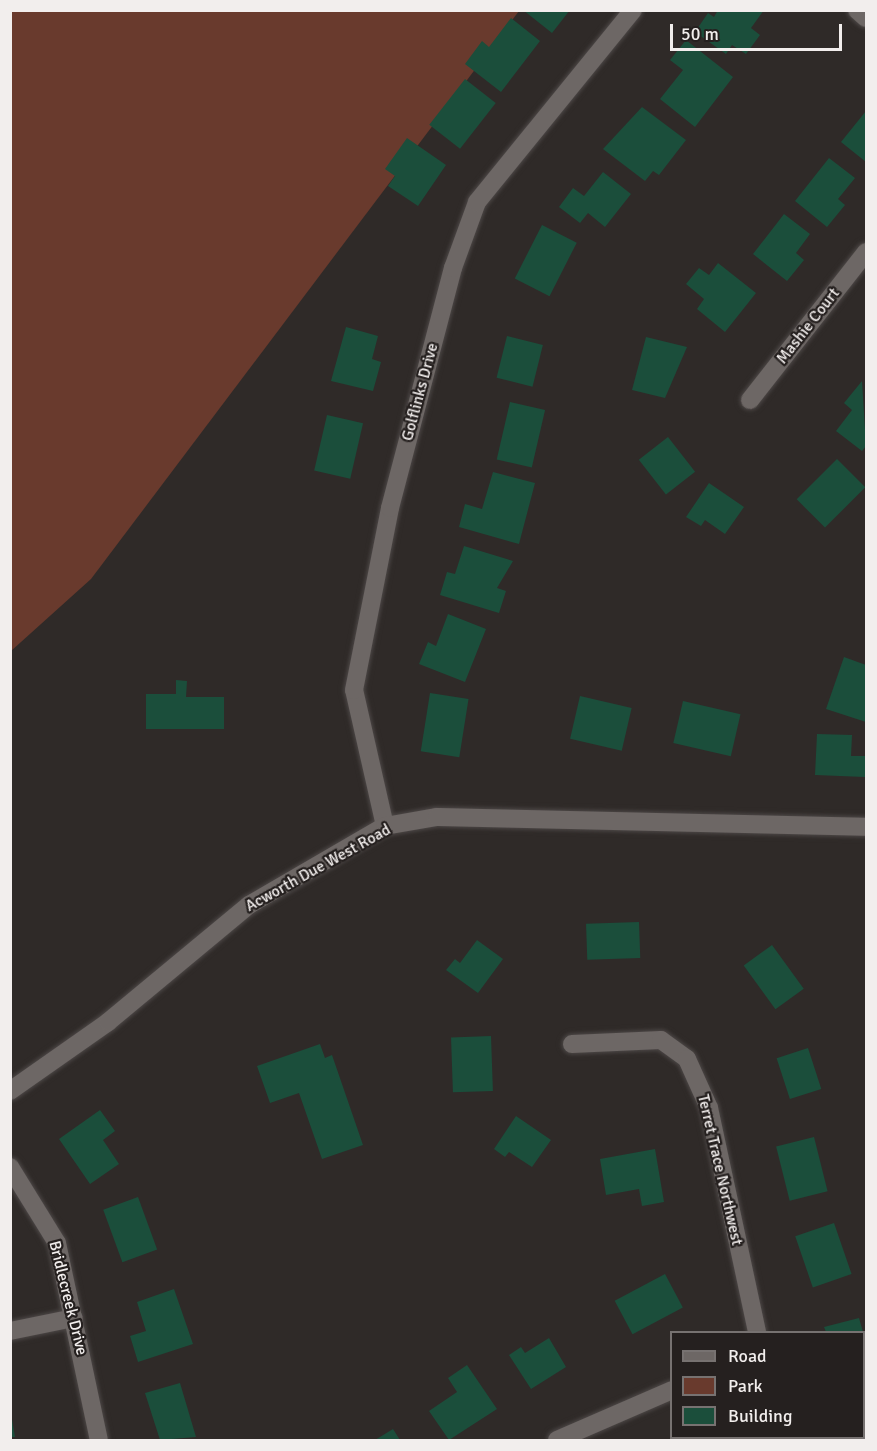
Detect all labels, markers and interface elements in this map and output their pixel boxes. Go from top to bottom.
scale bar [673,12,846,50]
text: 50 m [681,23,719,45]
street label: Mashie Court [772,284,844,368]
street label: Golflinks Drive [398,341,442,443]
street label: Acworth Due West Road [242,820,394,916]
street label: Terret Trace Northwest [693,1093,747,1247]
street label: Bridlecreek Drive [44,1239,92,1357]
legend [670,1331,865,1439]
text: Road [728,1345,767,1367]
text: Park [728,1375,763,1397]
text: Building [728,1405,792,1427]

